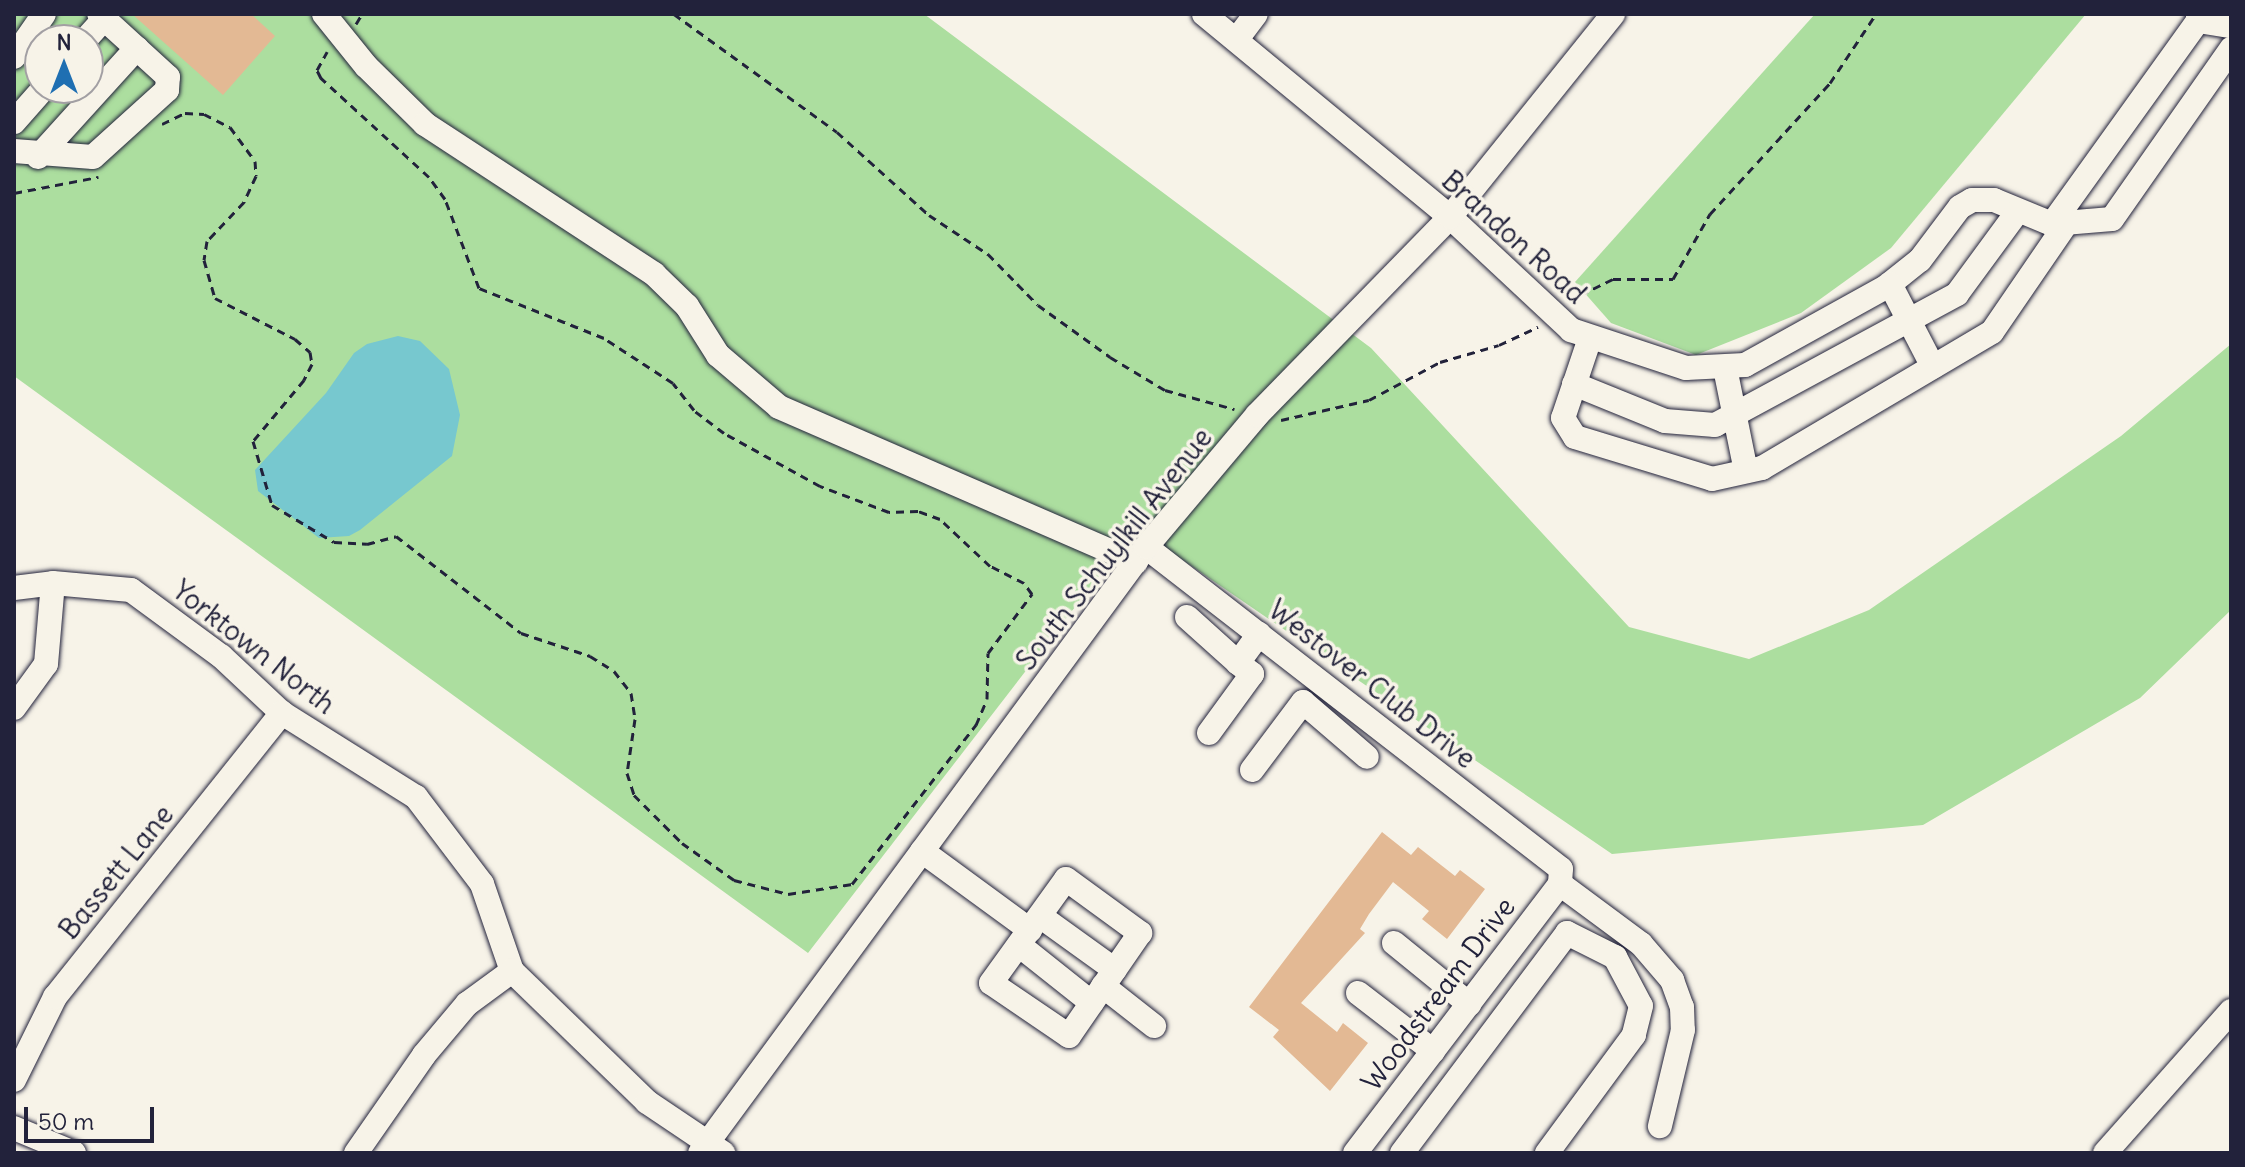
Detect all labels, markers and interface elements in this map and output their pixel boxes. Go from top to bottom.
north arrow [24,24,104,104]
text: N [56,28,72,56]
street label: Brandon Road [1435,163,1593,311]
street label: South Schuylkill Avenue [1009,421,1219,677]
street label: Yorktown North [166,573,342,721]
street label: Westover Club Drive [1262,593,1482,775]
street label: Bassett Lane [52,798,180,946]
street label: Woodstream Drive [1354,891,1522,1097]
scale bar [28,1091,158,1141]
text: 50 m [38,1106,94,1136]

